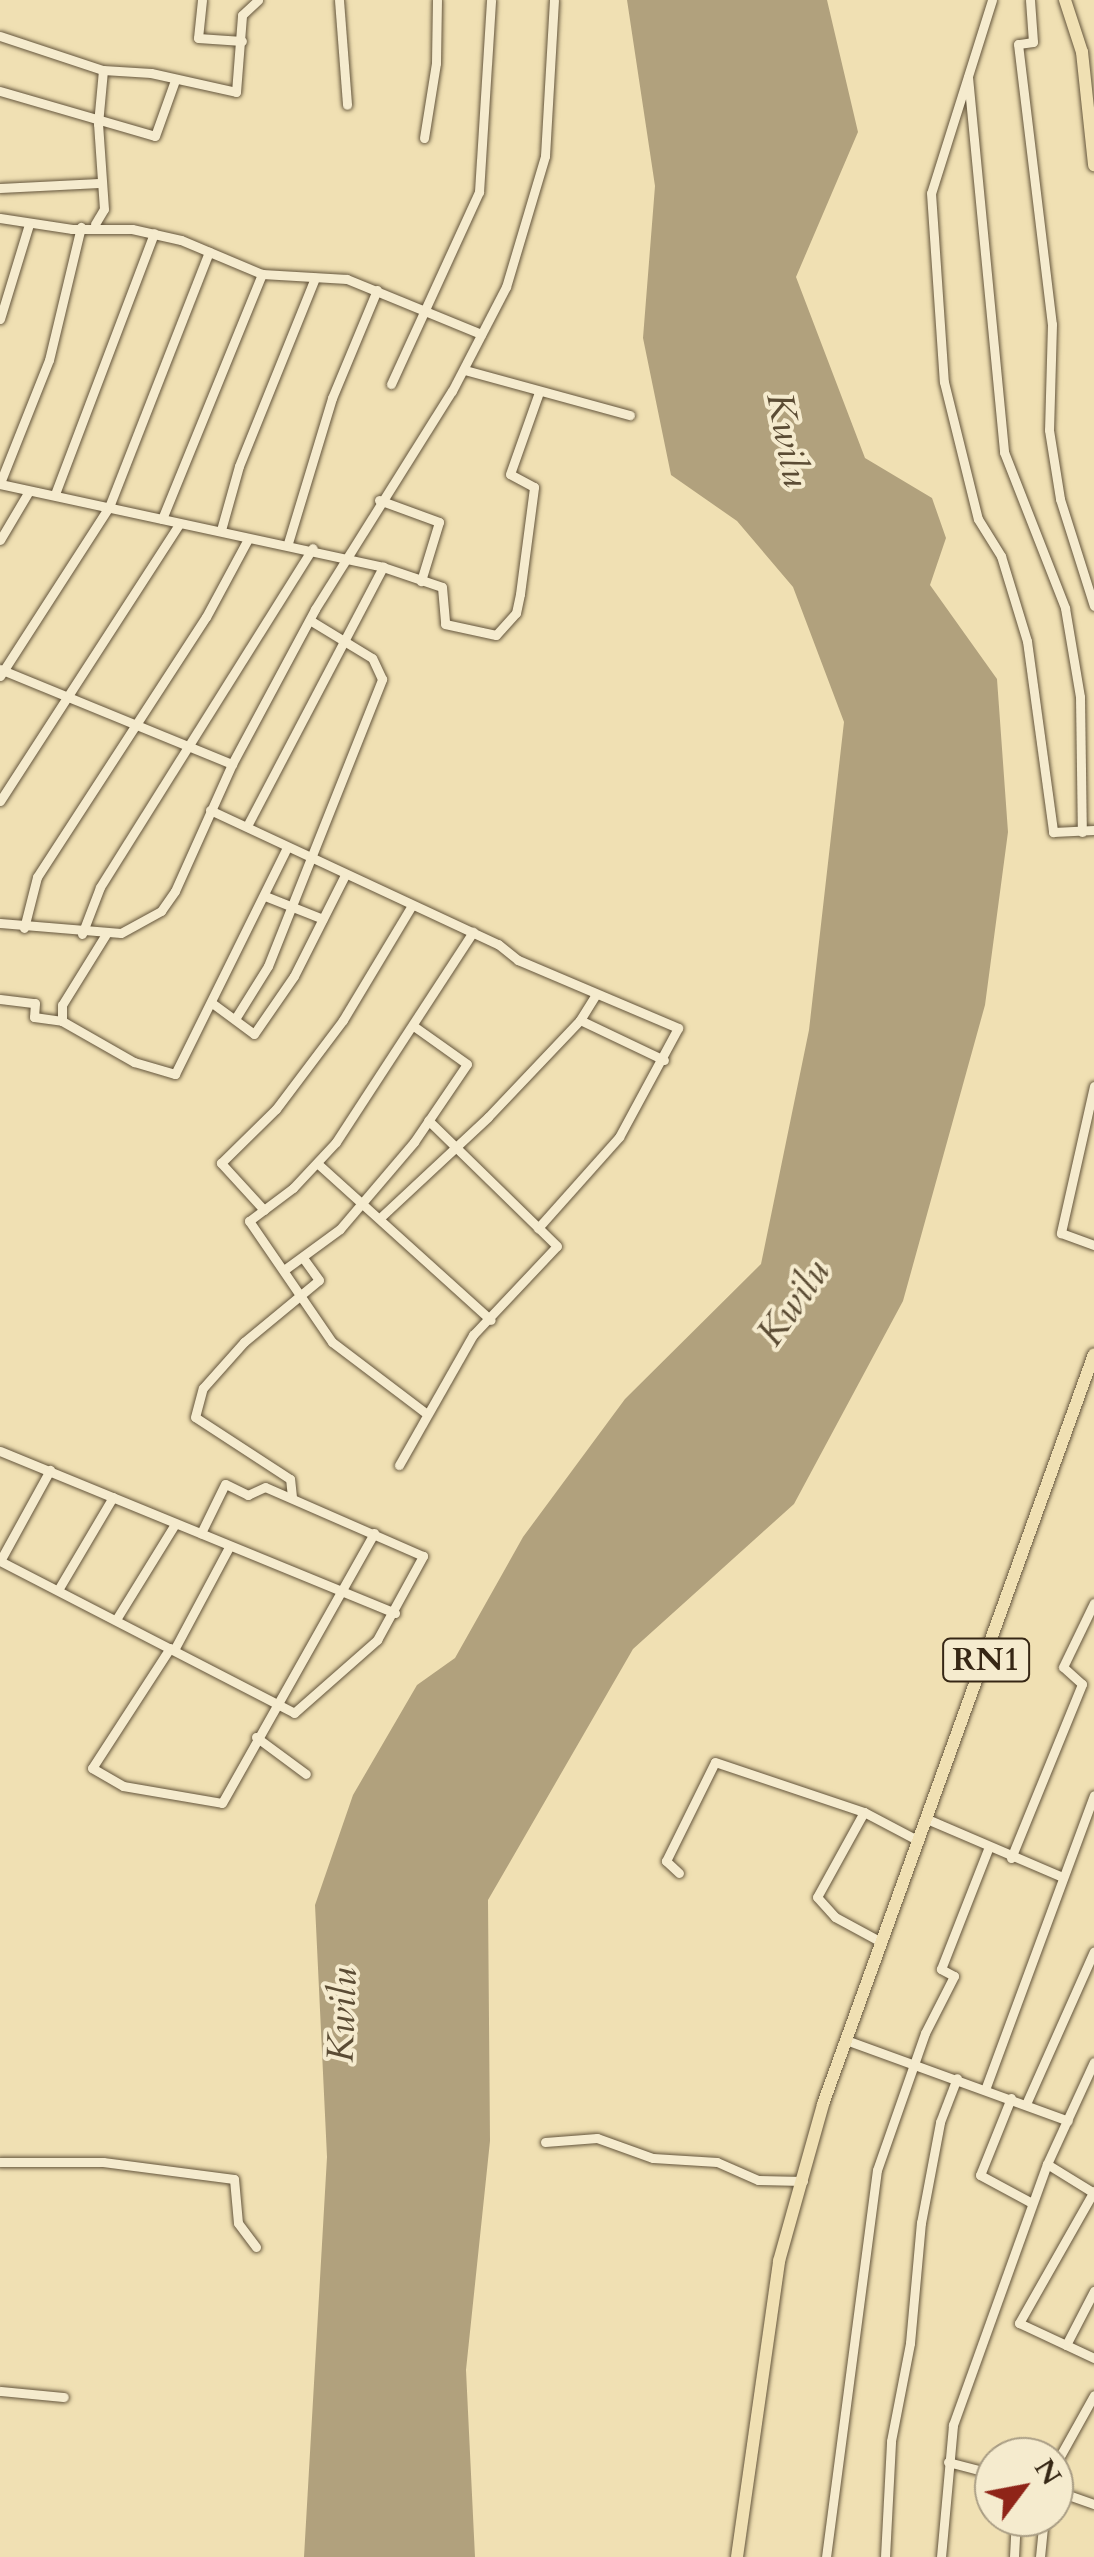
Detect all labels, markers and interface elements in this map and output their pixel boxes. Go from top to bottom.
water label: Kwilu [756,389,818,491]
water label: Kwilu [748,1251,840,1355]
road number: RN1 [941,1633,1031,1687]
water label: Kwilu [319,1967,367,2063]
north arrow [974,2437,1074,2537]
text: N [1025,2452,1070,2493]

